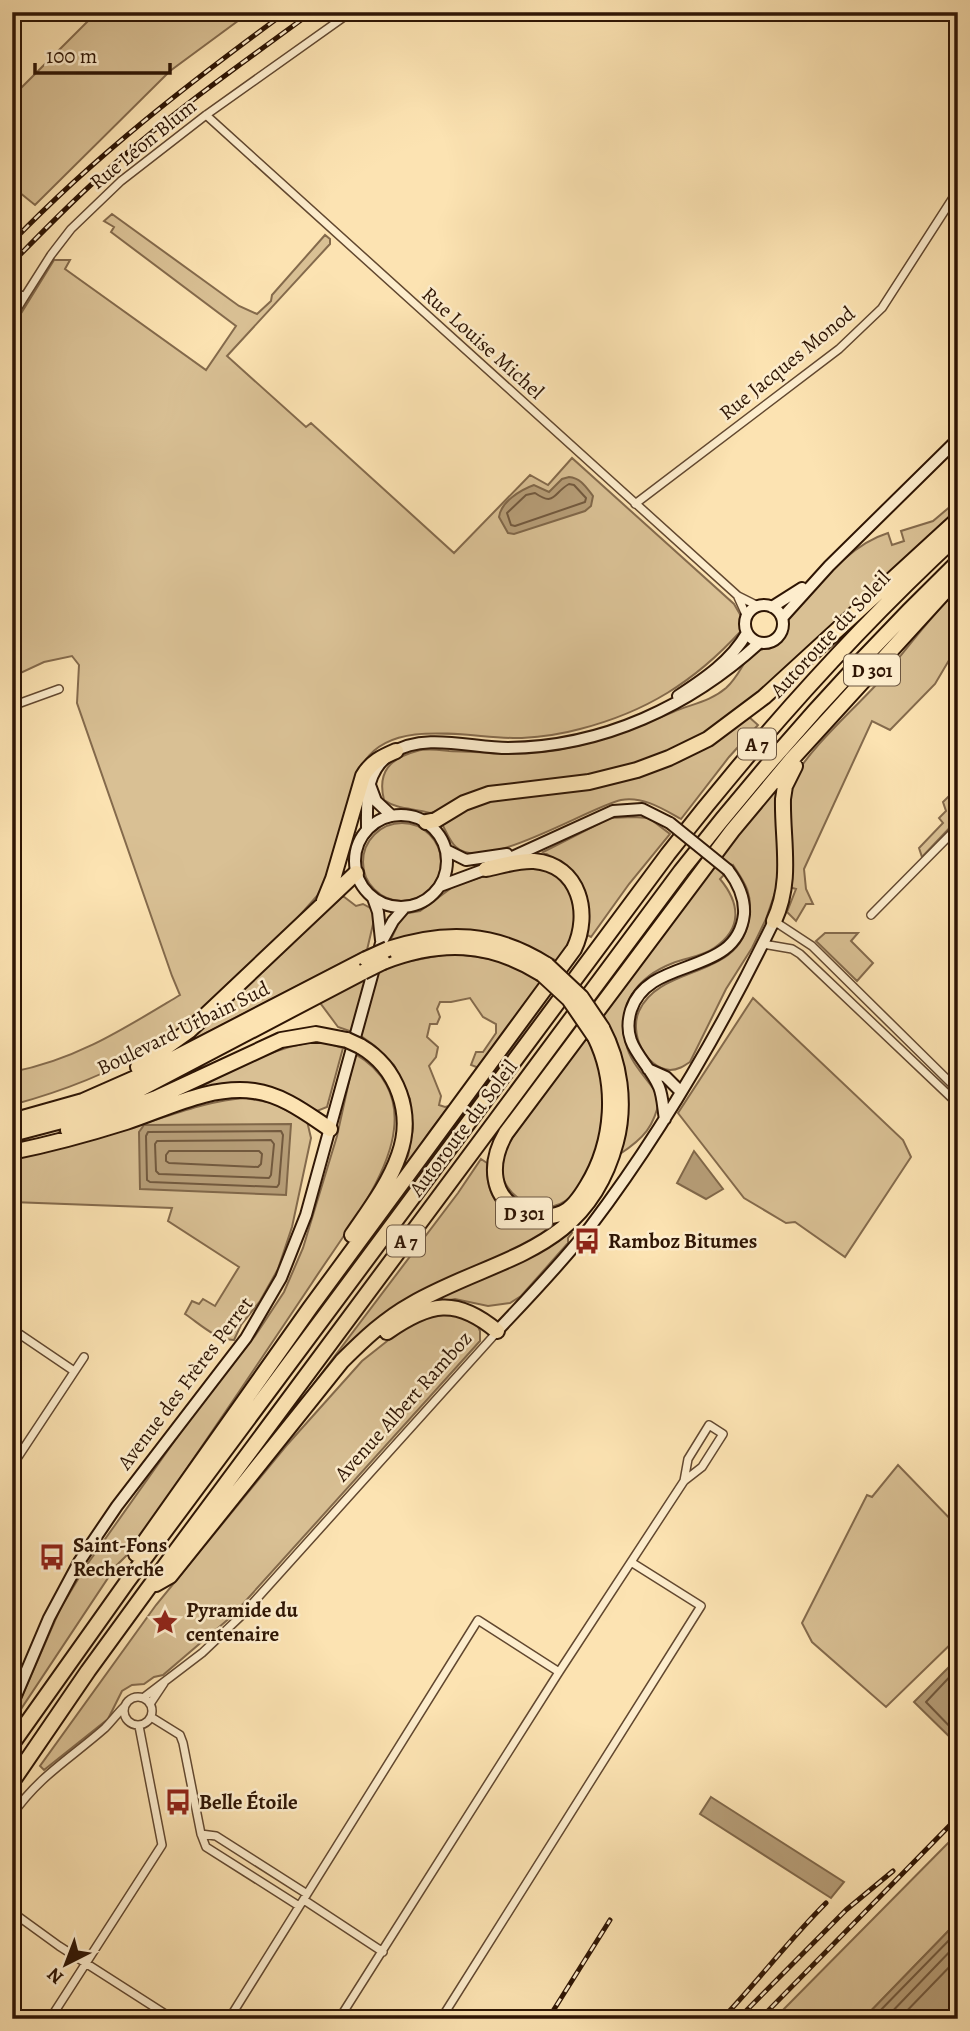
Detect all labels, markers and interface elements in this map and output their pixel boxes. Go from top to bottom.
scale bar [35,32,170,76]
text: 100 m [46,42,97,70]
street label: Rue Léon Blum [84,92,202,196]
street label: Rue Louise Michel [416,281,550,405]
street label: Rue Jacques Monod [713,299,861,426]
street label: Autoroute du Soleil [763,564,896,704]
road number: D 301 [844,654,900,685]
road number: A 7 [738,729,776,760]
street label: Boulevard Urbain Sud [92,974,274,1082]
street label: Autoroute du Soleil [402,1054,524,1203]
road number: D 301 [496,1198,552,1228]
road number: A 7 [387,1226,425,1256]
bus stop icon: Ramboz Bitumes [572,1226,602,1256]
place label: Ramboz Bitumes [608,1227,757,1255]
street label: Avenue des Frères Perret [110,1291,259,1476]
street label: Avenue Albert Ramboz [327,1325,478,1488]
place label: Saint-Fons Recherche [73,1531,167,1583]
bus stop icon: Saint-Fons Recherche [37,1542,67,1572]
place label: Pyramide du centenaire [186,1596,298,1648]
place icon: Pyramide du centenaire [150,1607,180,1637]
bus stop icon: Belle Étoile [163,1787,193,1817]
place label: Belle Étoile [199,1788,298,1816]
north arrow [32,1930,102,2000]
text: N [41,1961,69,1990]

